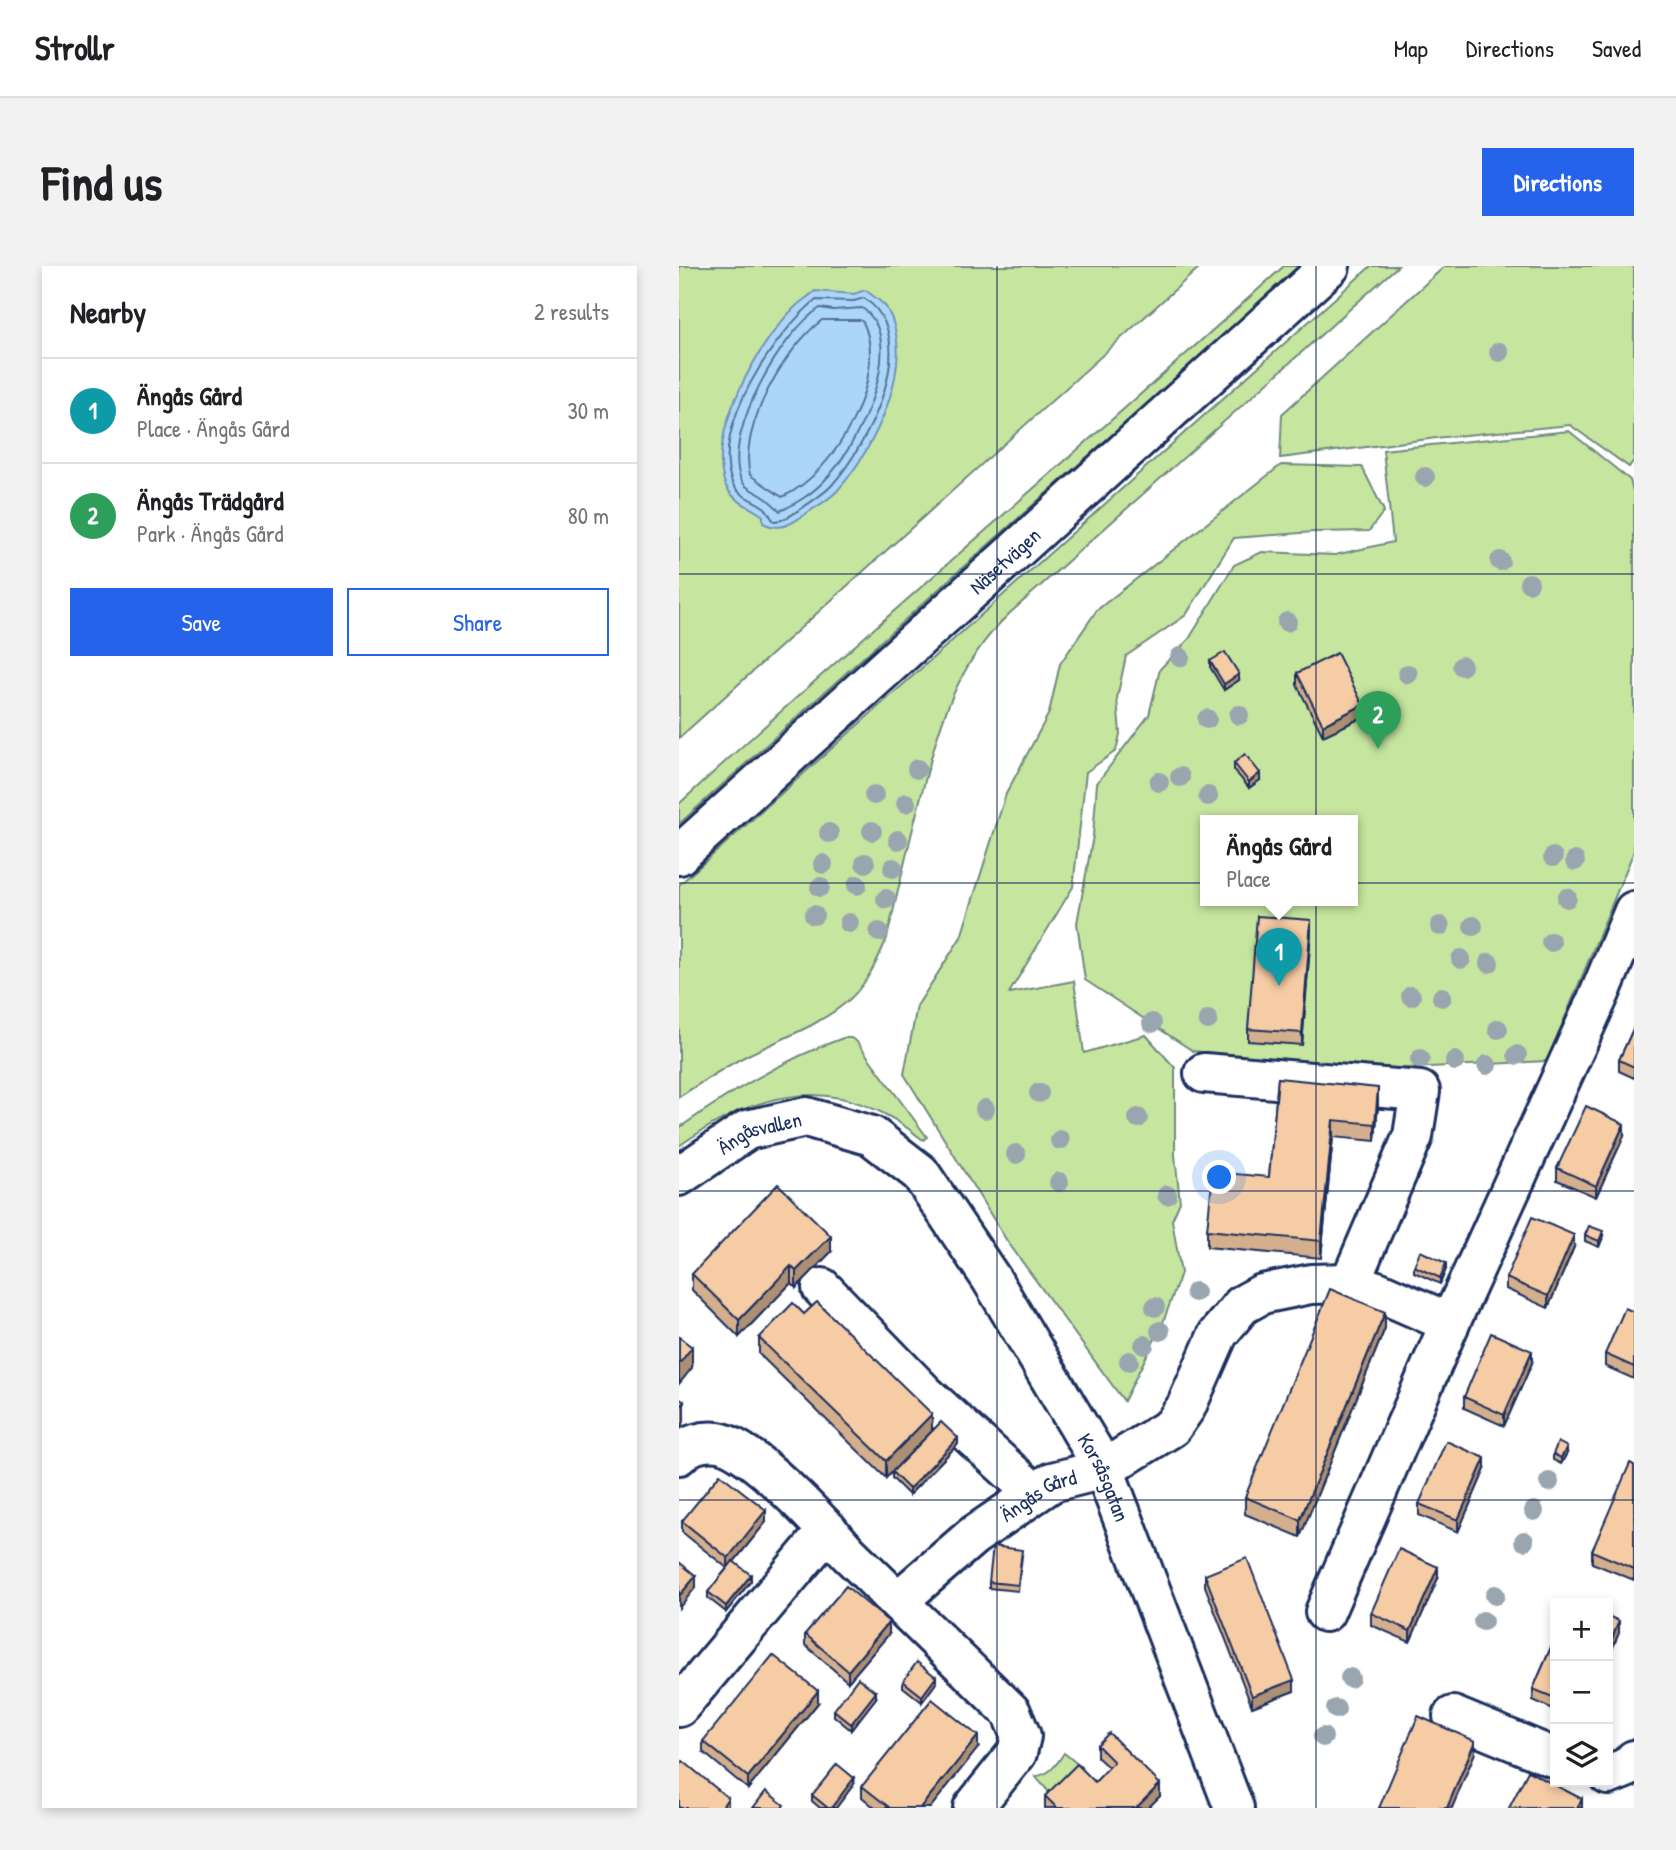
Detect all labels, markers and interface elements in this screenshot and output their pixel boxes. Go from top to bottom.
text: Strollr [35,26,114,70]
text: Map [1394,32,1428,64]
text: Directions [1466,32,1554,64]
text: Saved [1592,32,1641,64]
button: Directions [1482,148,1634,216]
text: Find us [42,149,162,215]
text: Nearby [70,292,146,332]
text: 2 results [534,296,609,327]
text: Ängås Gård [137,378,242,413]
text: 1 [89,395,97,426]
text: 30 m [567,395,609,426]
text: Place · Ängås Gård [137,413,289,444]
text: Ängås Trädgård [137,483,284,518]
text: 2 [88,500,98,531]
text: 80 m [568,500,609,531]
text: Park · Ängås Gård [137,518,284,549]
street label: Näsetvägen [963,521,1047,600]
button: Save [70,588,333,656]
button: Share [347,588,609,656]
pin: 2 [1355,691,1401,749]
popup [1200,815,1358,906]
text: Ängås Gård [1226,828,1332,863]
text: Place [1226,863,1271,894]
pin: 1 [1256,928,1302,986]
street label: Ängåsvallen [711,1104,804,1161]
your location [1202,1160,1236,1194]
street label: Korsåsgatan [1071,1427,1137,1525]
street label: Ängås Gård [994,1462,1079,1528]
map controls [1550,1598,1613,1787]
button: + [1550,1598,1613,1661]
button: − [1550,1661,1613,1724]
button: layers [1550,1724,1613,1787]

